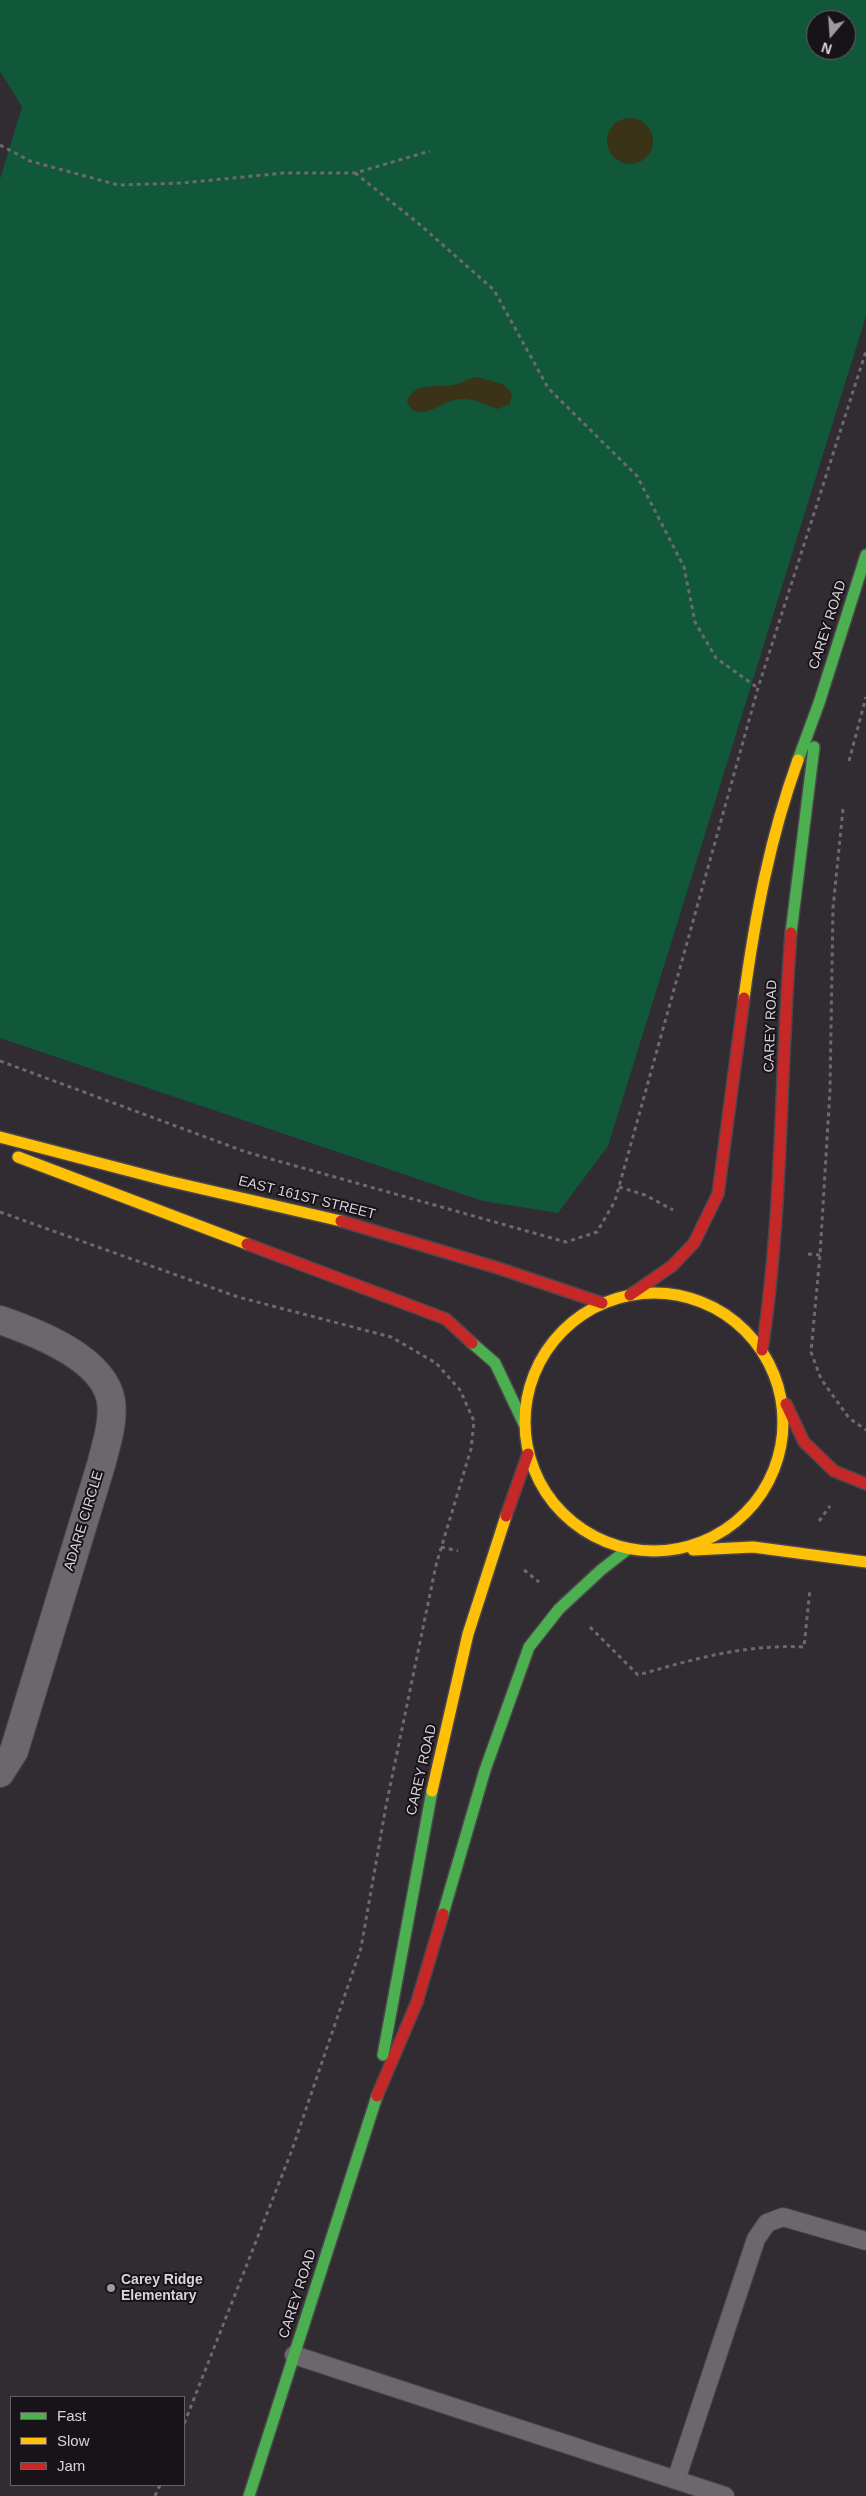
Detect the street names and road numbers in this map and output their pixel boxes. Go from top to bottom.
street label: CAREY ROAD [806,578,850,672]
street label: CAREY ROAD [761,979,781,1073]
street label: EAST 161ST STREET [237,1173,377,1223]
street label: ADARE CIRCLE [61,1469,107,1573]
street label: CAREY ROAD [403,1723,441,1817]
street label: CAREY ROAD [276,2247,320,2341]

